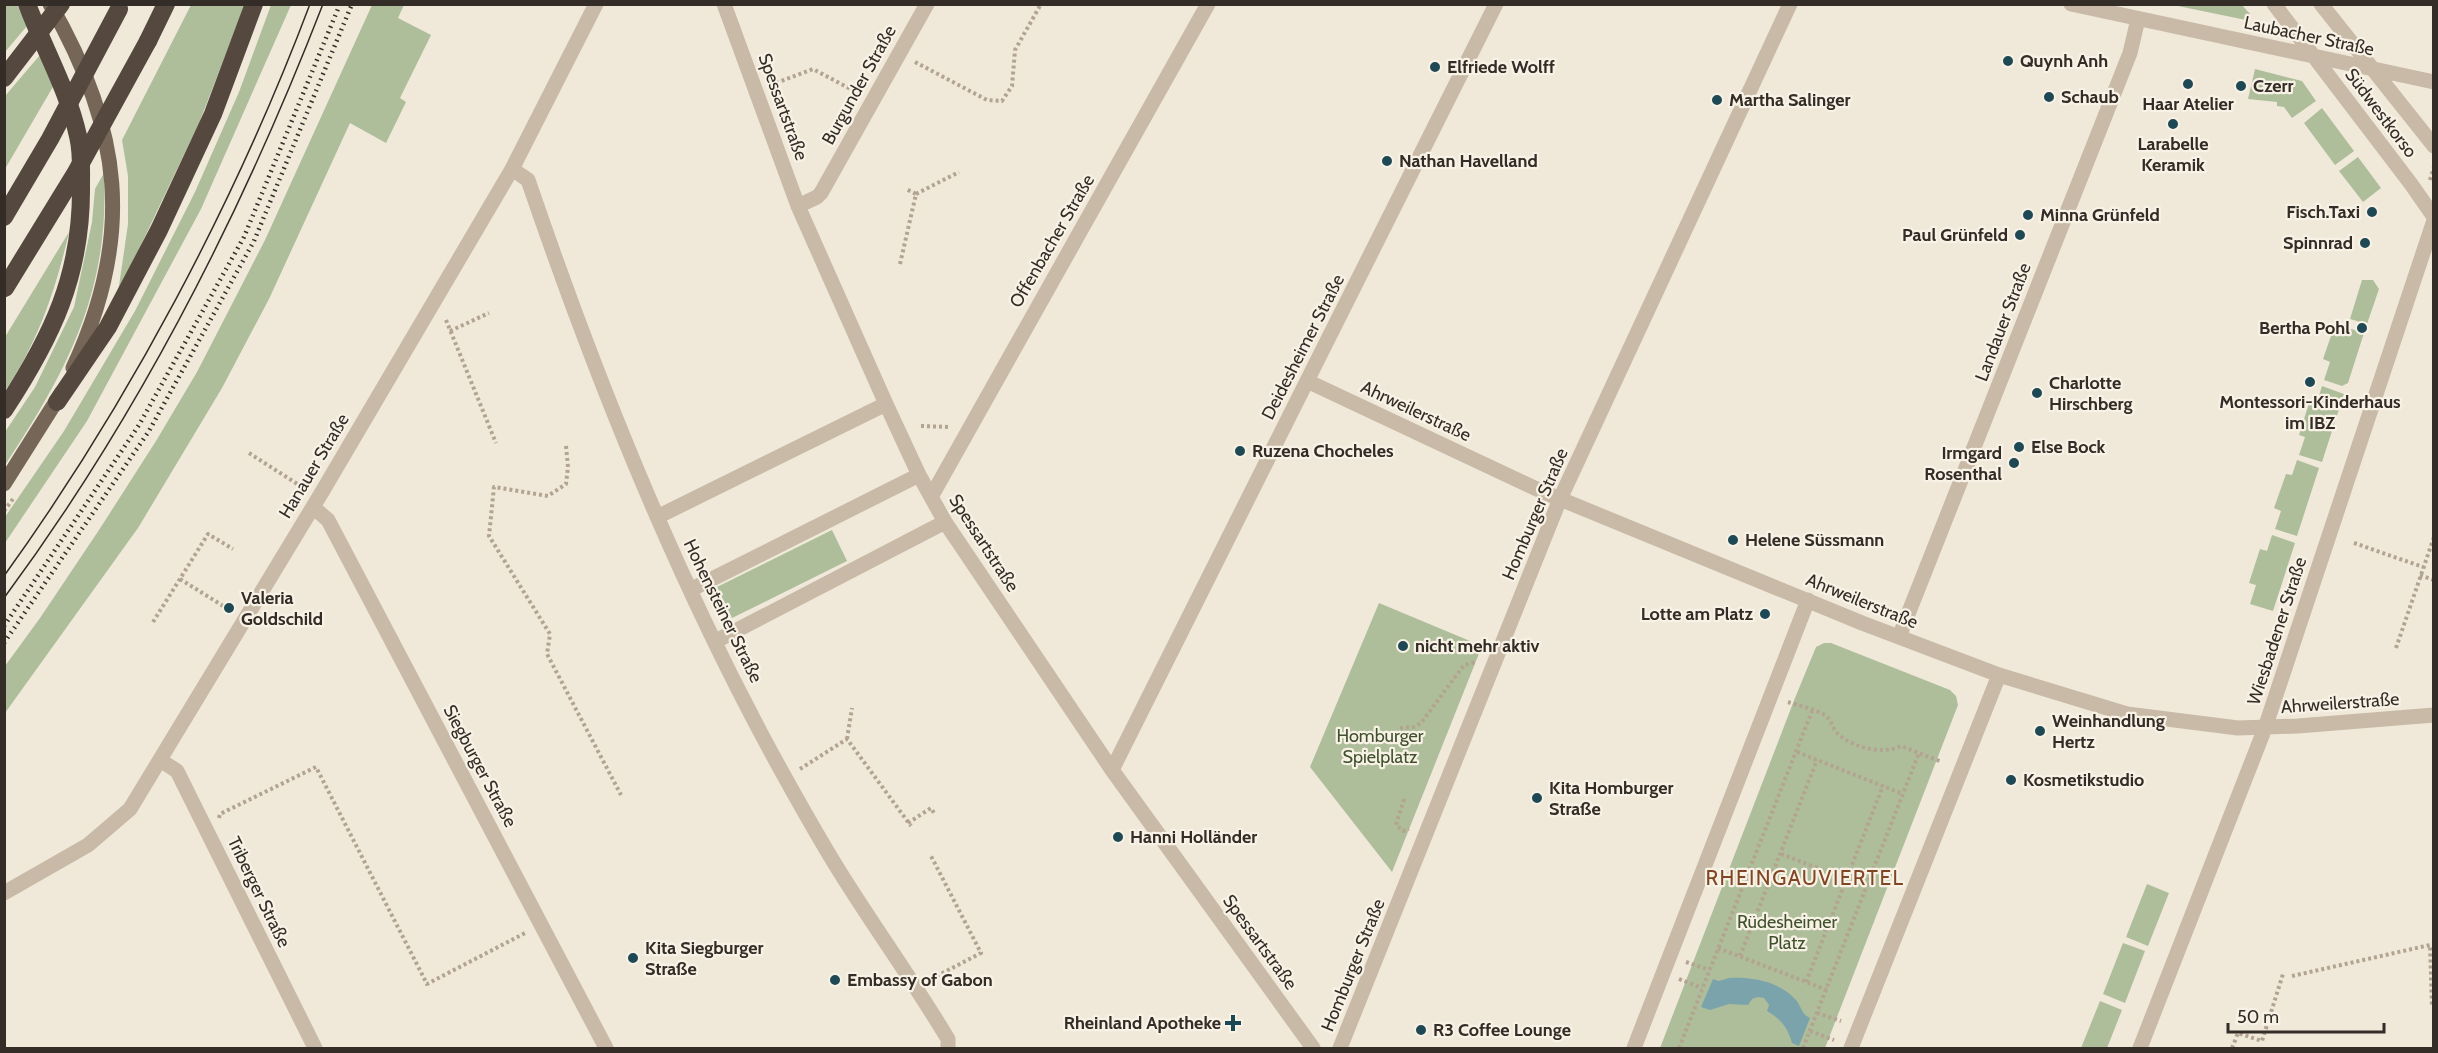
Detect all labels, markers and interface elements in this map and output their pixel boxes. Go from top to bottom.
street label: Laubacher Straße [2242,11,2376,61]
street label: Burgunder Straße [817,21,901,149]
place label: Quynh Anh [2020,50,2108,72]
street label: Spessartstraße [753,51,813,163]
marker: Quynh Anh [2001,54,2015,68]
place label: Elfriede Wolff [1447,56,1555,78]
marker: Elfriede Wolff [1428,60,1442,74]
street label: Südwestkorso [2340,64,2422,162]
place label: Czerr [2253,75,2294,97]
marker: Haar Atelier [2181,77,2195,91]
marker: Czerr [2234,79,2248,93]
place label: Schaub [2061,86,2119,108]
place label: Martha Salinger [1729,89,1851,111]
marker: Schaub [2042,90,2056,104]
marker: Martha Salinger [1710,93,1724,107]
place label: Haar Atelier [2142,93,2234,115]
marker: Larabelle Keramik [2166,117,2180,131]
place label: Larabelle Keramik [2138,133,2208,176]
place label: Nathan Havelland [1399,150,1538,172]
marker: Nathan Havelland [1380,154,1394,168]
street label: Offenbacher Straße [1005,170,1099,312]
place label: Fisch.Taxi [2286,201,2360,223]
place label: Minna Grünfeld [2040,204,2160,226]
marker: Fisch.Taxi [2365,205,2379,219]
marker: Minna Grünfeld [2021,208,2035,222]
place label: Paul Grünfeld [1902,224,2008,246]
marker: Paul Grünfeld [2013,228,2027,242]
place label: Spinnrad [2283,232,2353,254]
marker: Spinnrad [2358,236,2372,250]
street label: Landauer Straße [1970,260,2036,384]
street label: Deidesheimer Straße [1257,271,1349,423]
place label: Bertha Pohl [2259,317,2350,339]
marker: Bertha Pohl [2355,321,2369,335]
place label: Charlotte Hirschberg [2049,372,2132,415]
marker: Montessori-Kinderhaus im IBZ [2303,375,2317,389]
street label: Ahrweilerstraße [1358,376,1474,446]
marker: Charlotte Hirschberg [2030,386,2044,400]
place label: Montessori-Kinderhaus im IBZ [2219,391,2401,434]
street label: Hanauer Straße [274,410,354,522]
place label: Else Bock [2031,436,2106,458]
place label: Ruzena Chocheles [1252,440,1394,462]
marker: Else Bock [2012,440,2026,454]
place label: Irmgard Rosenthal [1924,442,2002,485]
marker: Ruzena Chocheles [1233,444,1247,458]
street label: Homburger Straße [1497,445,1573,583]
marker: Irmgard Rosenthal [2007,456,2021,470]
street label: Spessartstraße [944,490,1024,596]
place label: Helene Süssmann [1745,529,1884,551]
marker: Helene Süssmann [1726,533,1740,547]
street label: Hohensteiner Straße [679,536,767,686]
street label: Wiesbadener Straße [2243,554,2311,708]
street label: Ahrweilerstraße [1803,569,1921,633]
place label: Valeria Goldschild [241,587,323,630]
marker: Valeria Goldschild [222,601,236,615]
place label: Lotte am Platz [1641,603,1753,625]
marker: Lotte am Platz [1758,607,1772,621]
place label: nicht mehr aktiv [1415,635,1540,657]
marker: nicht mehr aktiv [1396,639,1410,653]
street label: Ahrweilerstraße [2280,688,2400,718]
street label: Siegburger Straße [439,701,521,831]
place label: Weinhandlung Hertz [2052,710,2165,753]
marker: Weinhandlung Hertz [2033,724,2047,738]
park label: Homburger Spielplatz [1336,725,1424,768]
place label: Kosmetikstudio [2023,769,2144,791]
marker: Kosmetikstudio [2004,773,2018,787]
place label: Kita Homburger Straße [1549,777,1673,820]
marker: Kita Homburger Straße [1530,791,1544,805]
place label: Hanni Holländer [1130,826,1257,848]
marker: Hanni Holländer [1111,830,1125,844]
street label: Triberger Straße [223,833,295,951]
district label: RHEINGAUVIERTEL [1705,865,1905,890]
street label: Spessartstraße [1218,890,1302,994]
street label: Homburger Straße [1316,895,1390,1035]
park label: Rüdesheimer Platz [1737,911,1837,954]
place label: Kita Siegburger Straße [645,937,764,980]
marker: Kita Siegburger Straße [626,951,640,965]
place label: Embassy of Gabon [847,969,993,991]
marker: Embassy of Gabon [828,973,842,987]
scale bar [2228,996,2384,1034]
text: 50 m [2237,1006,2279,1028]
place label: Rheinland Apotheke [1064,1012,1221,1034]
marker: Rheinland Apotheke [1226,1016,1240,1030]
place label: R3 Coffee Lounge [1433,1019,1571,1041]
marker: R3 Coffee Lounge [1414,1023,1428,1037]

